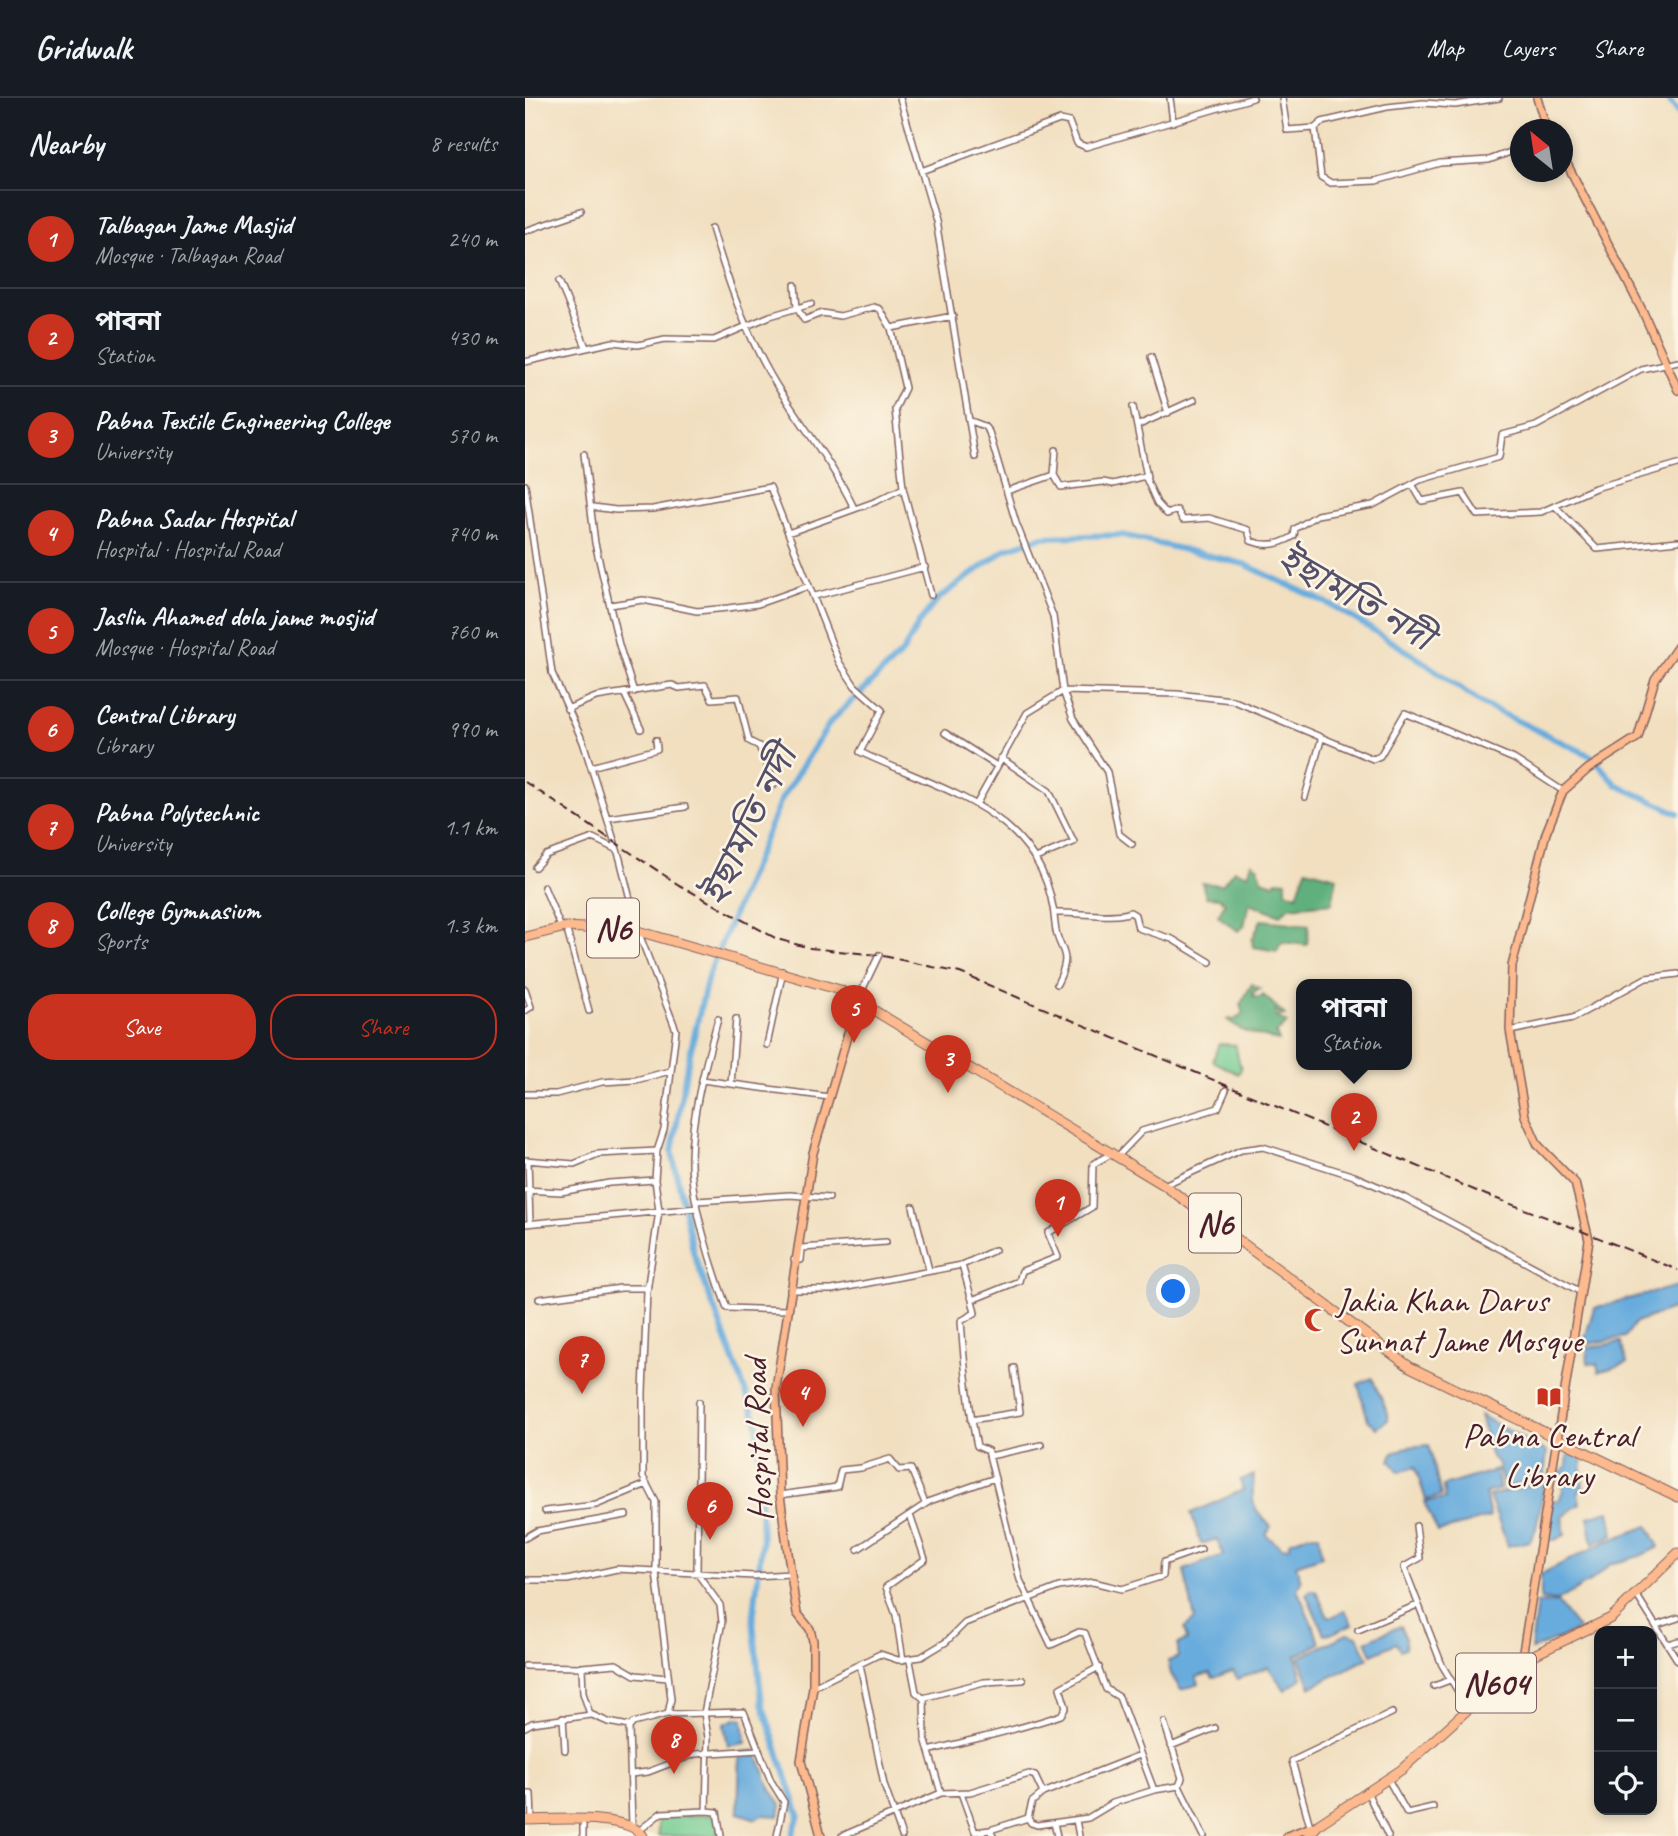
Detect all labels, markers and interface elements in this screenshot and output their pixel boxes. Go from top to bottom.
text: Gridwalk [35,27,132,69]
text: Map [1427,33,1464,63]
text: Layers [1502,33,1555,63]
text: Share [1593,33,1643,63]
north arrow [1510,119,1573,182]
text: Nearby [28,125,104,163]
text: 8 results [430,129,497,158]
text: Talbagan Jame Masjid [95,208,292,241]
text: 1 [46,225,56,254]
text: 240 m [448,225,497,254]
text: Mosque · Talbagan Road [95,241,281,270]
text: পাবনা [95,305,161,338]
text: 2 [46,323,56,352]
text: 430 m [448,323,497,352]
text: Station [95,341,155,370]
text: Pabna Textile Engineering College [95,404,390,437]
text: 3 [46,421,56,450]
text: 570 m [448,421,497,450]
text: University [95,437,172,466]
text: Pabna Sadar Hospital [95,502,293,535]
text: 4 [46,519,56,548]
text: 740 m [448,519,497,548]
water label: ইছামতি নদী [1269,534,1447,664]
text: Hospital · Hospital Road [95,535,280,564]
text: Jaslin Ahamed dola jame mosjid [95,600,374,633]
text: 5 [46,617,56,646]
text: 760 m [448,617,497,646]
text: Mosque · Hospital Road [95,633,275,662]
text: Central Library [95,698,234,731]
text: 6 [46,715,56,744]
text: 990 m [448,715,497,744]
text: Library [95,731,153,760]
water label: ইছামতি নদী [690,732,810,913]
text: Pabna Polytechnic [95,796,259,829]
text: 7 [46,813,56,842]
text: 1.1 km [444,813,497,842]
text: University [95,829,172,858]
text: College Gymnasium [95,894,260,927]
road number: N6 [587,898,639,958]
text: 8 [46,911,56,940]
text: 1.3 km [444,911,497,940]
text: Sports [95,927,147,956]
popup [1296,979,1412,1070]
pin: 5 [831,985,877,1043]
text: পাবনা [1321,992,1387,1025]
button: Save [28,994,256,1060]
button: Share [270,994,497,1060]
text: Station [1321,1028,1381,1057]
pin: 3 [925,1035,971,1093]
pin: 2 [1331,1093,1377,1151]
pin: 1 [1035,1179,1081,1237]
road number: N6 [1189,1194,1241,1252]
your location [1156,1274,1190,1308]
place label: Jakia Khan Darus Sunnat Jame Mosque [1334,1278,1585,1363]
mosque icon: Jakia Khan Darus Sunnat Jame Mosque [1302,1306,1330,1334]
pin: 7 [559,1336,605,1394]
street label: Hospital Road [732,1353,783,1522]
pin: 4 [780,1369,826,1427]
library icon: Pabna Central Library [1535,1383,1563,1411]
place label: Pabna Central Library [1462,1413,1642,1498]
pin: 6 [687,1482,733,1540]
map controls [1594,1626,1657,1815]
button: + [1594,1626,1657,1689]
road number: N604 [1456,1653,1536,1712]
button: − [1594,1689,1657,1752]
pin: 8 [651,1716,697,1774]
button: locate [1594,1752,1657,1815]

